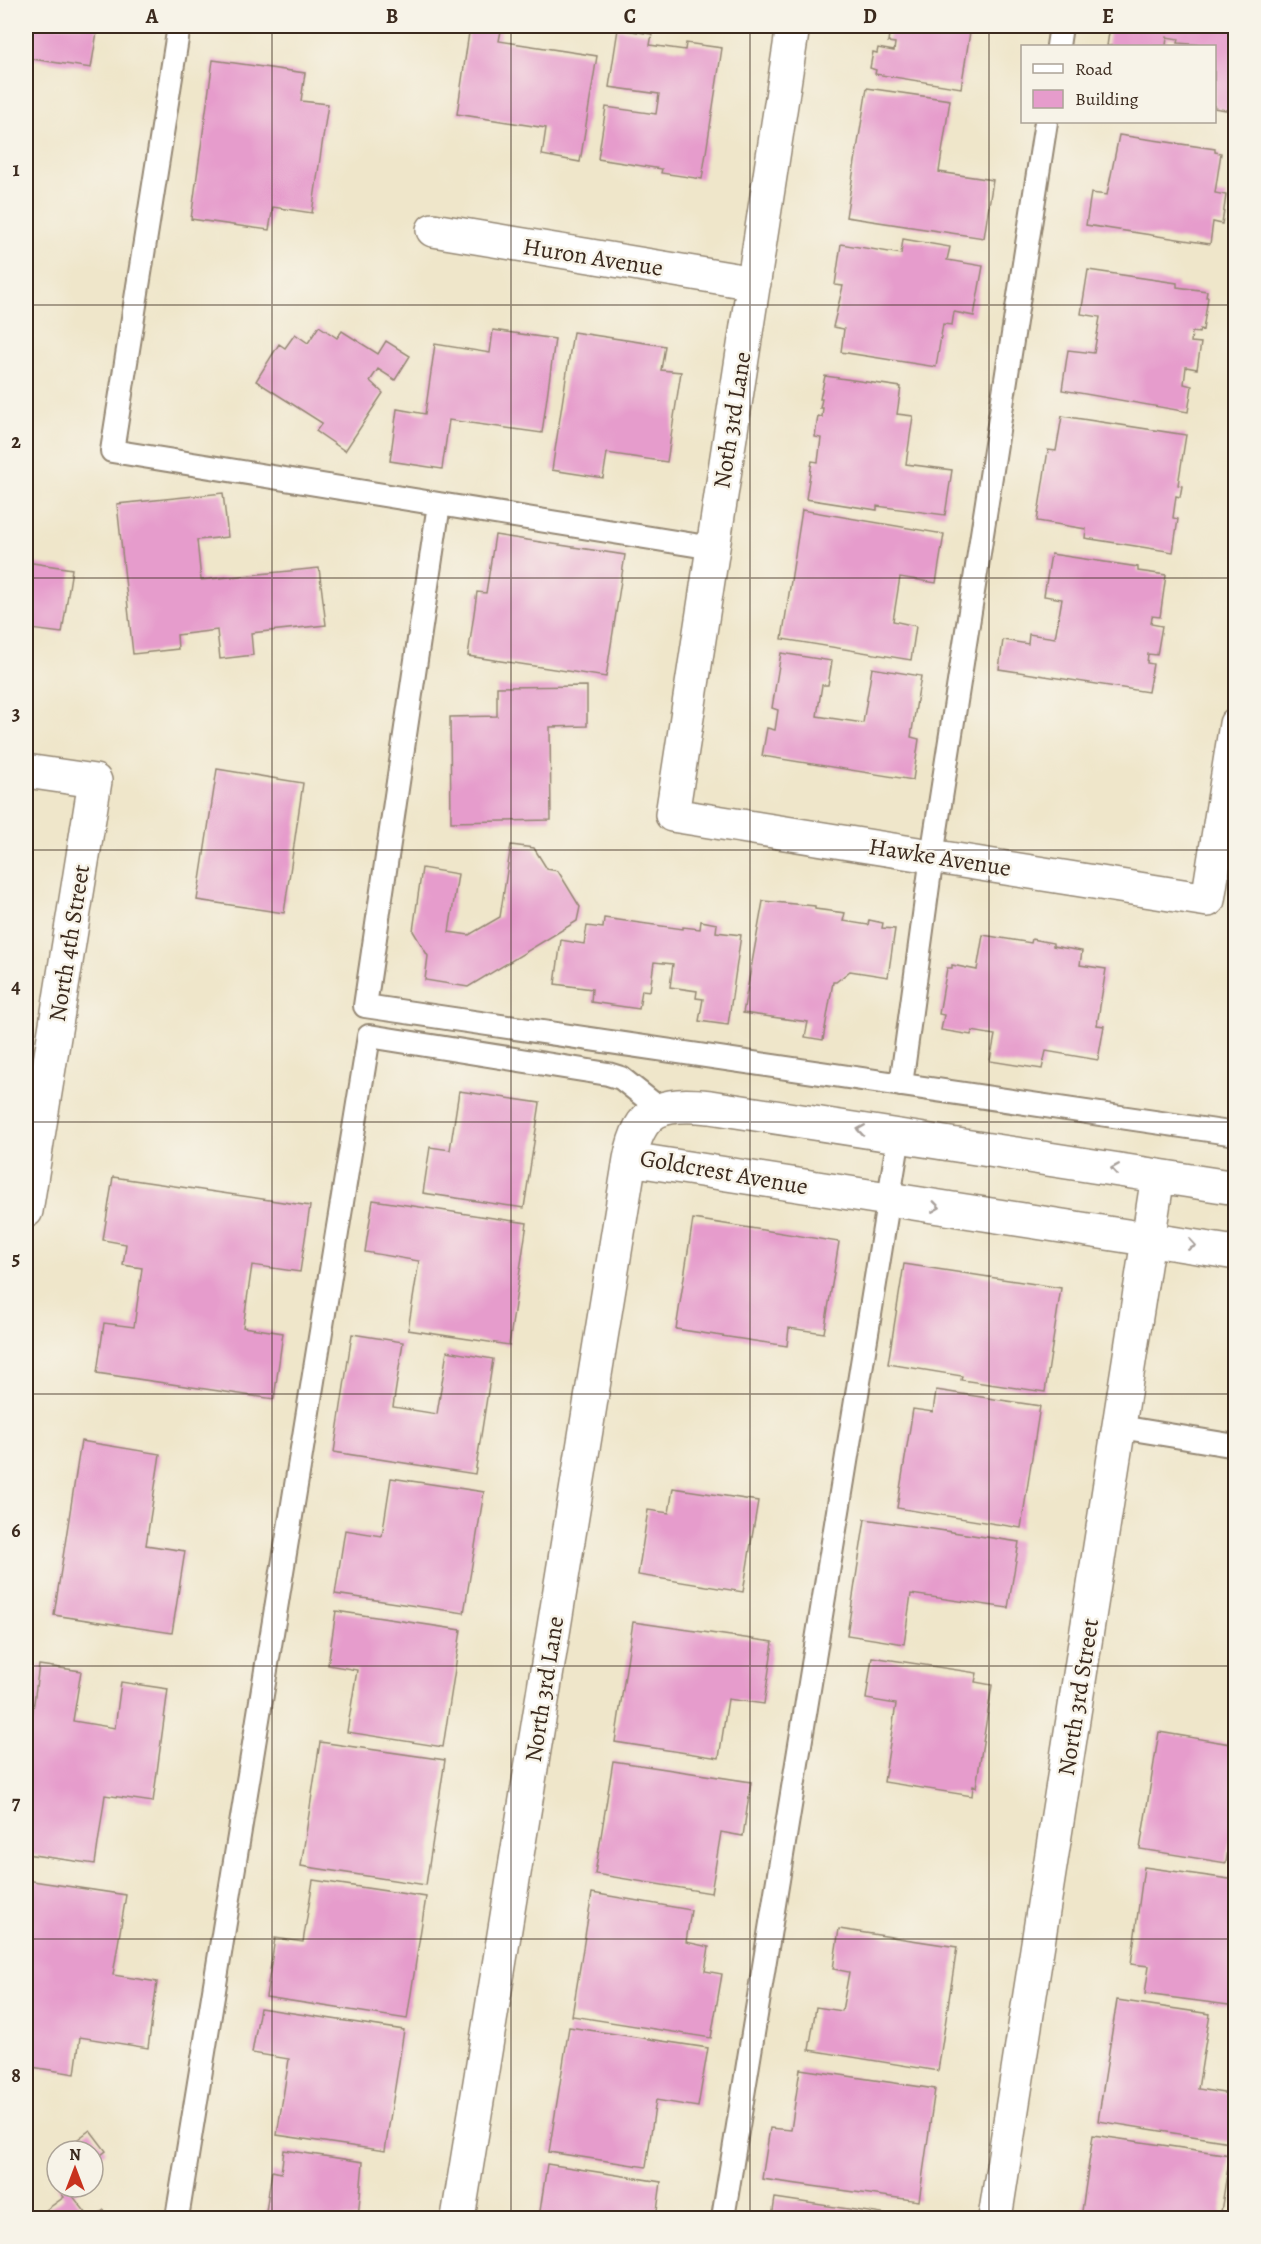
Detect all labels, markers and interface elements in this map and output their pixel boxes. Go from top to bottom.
text: A [145,3,159,30]
text: B [386,3,398,30]
text: C [624,3,636,30]
text: D [863,3,877,30]
text: E [1102,3,1114,30]
legend [1021,45,1216,123]
text: Road [1075,57,1113,81]
text: Building [1075,87,1139,111]
text: 1 [12,156,20,183]
street label: Huron Avenue [521,230,665,284]
street label: Noth 3rd Lane [705,349,759,491]
text: 2 [11,428,21,455]
text: 3 [12,700,20,727]
street label: Hawke Avenue [867,830,1013,884]
street label: North 4th Street [41,862,97,1024]
text: 4 [11,973,21,1000]
one-way arrow [856,1124,865,1136]
street label: Goldcrest Avenue [638,1141,810,1203]
one-way arrow [1111,1164,1120,1176]
one-way arrow [932,1200,941,1212]
one-way arrow [1186,1238,1196,1251]
text: 5 [12,1245,20,1272]
text: 6 [11,1517,21,1544]
street label: North 3rd Lane [517,1614,571,1764]
street label: North 3rd Street [1050,1616,1106,1778]
text: 7 [12,1789,21,1816]
text: 8 [11,2062,21,2089]
north arrow [45,2139,105,2199]
text: N [69,2144,81,2166]

